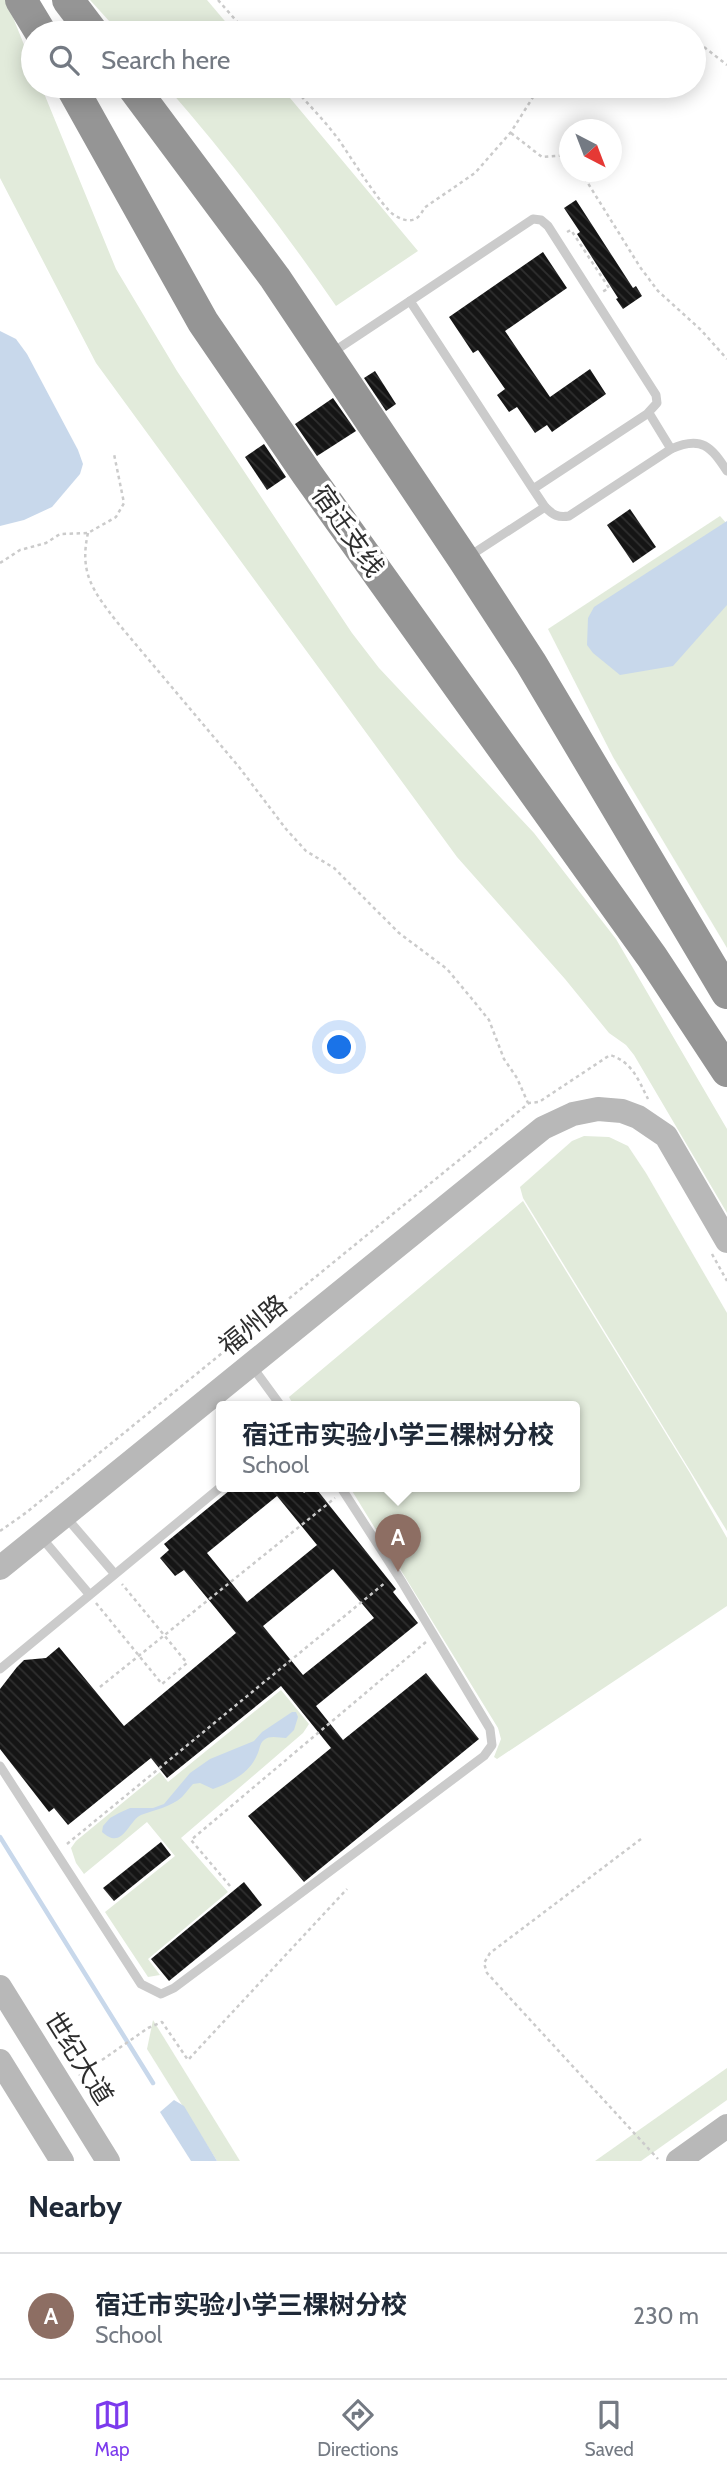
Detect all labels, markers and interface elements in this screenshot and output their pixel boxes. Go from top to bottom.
search box [21,21,706,98]
icon: search [45,41,83,79]
text: Search here [101,44,230,76]
north arrow [559,119,622,182]
street label: 宿迁支线 [305,479,391,583]
your location [322,1030,356,1064]
street label: 福州路 [213,1288,293,1362]
popup [216,1401,580,1492]
text: 宿迁市实验小学三棵树分校 [242,1419,554,1451]
text: School [242,1451,309,1479]
pin: A [375,1514,421,1572]
street label: 世纪大道 [38,2005,120,2111]
text: Nearby [28,2188,122,2225]
text: 宿迁市实验小学三棵树分校 [95,2289,407,2321]
text: A [44,2302,58,2330]
text: 230 m [633,2302,699,2330]
text: School [95,2321,162,2349]
tab: Map [93,2396,131,2461]
tab: Directions [317,2396,398,2461]
tab: Saved [585,2396,634,2461]

